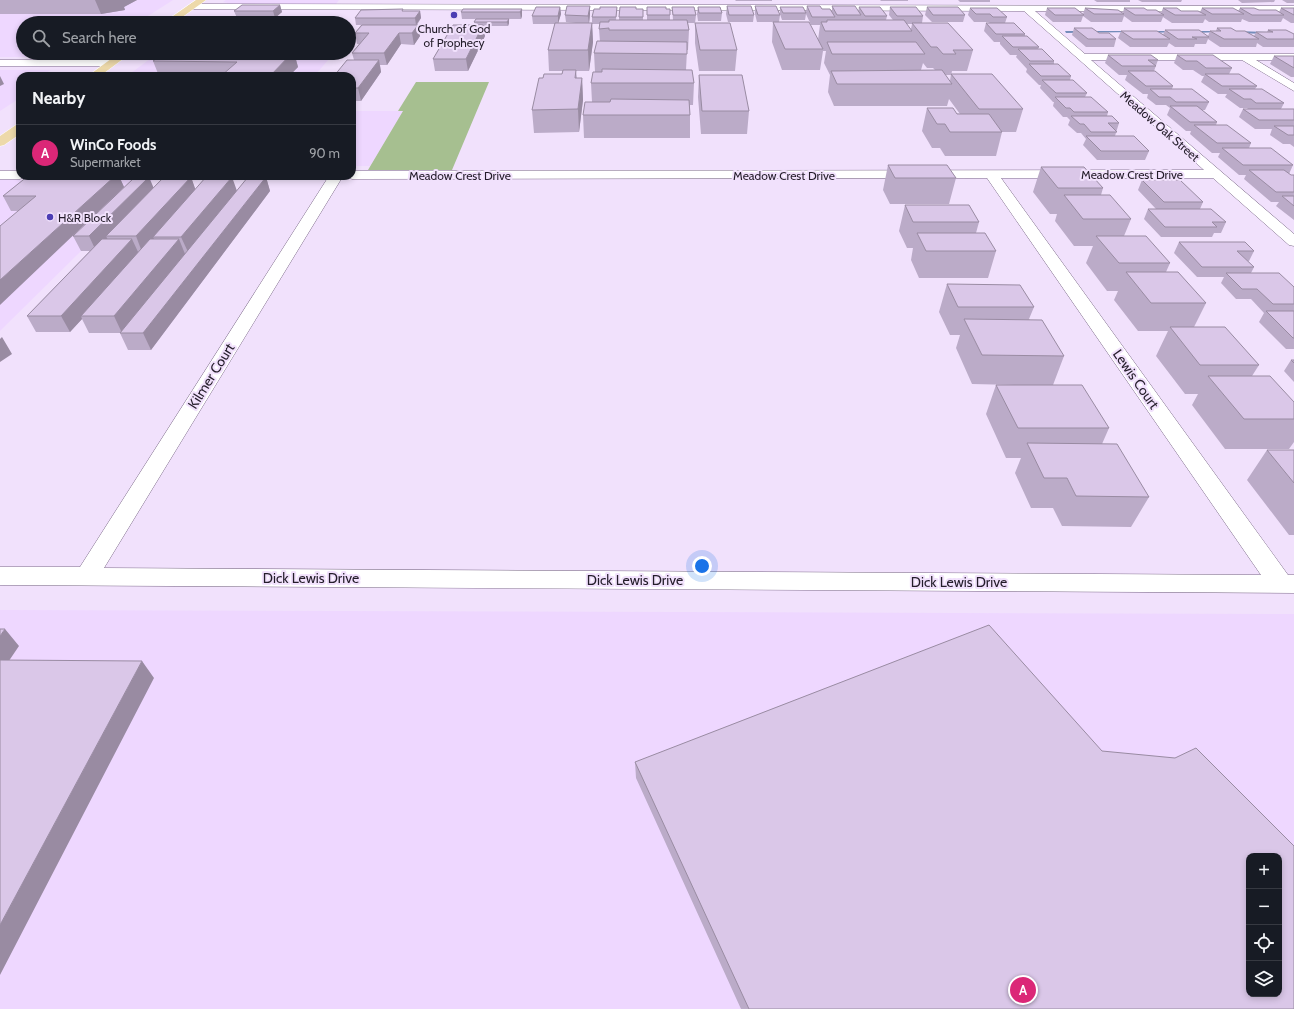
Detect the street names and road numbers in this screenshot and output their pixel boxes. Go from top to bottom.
street label: Meadow Oak Street [1117,88,1203,164]
street label: Meadow Crest Drive [1081,167,1183,182]
street label: Meadow Crest Drive [409,168,511,183]
street label: Meadow Crest Drive [733,168,835,183]
street label: Kilmer Court [184,340,238,412]
street label: Lewis Court [1109,346,1163,413]
street label: Dick Lewis Drive [263,569,359,587]
street label: Dick Lewis Drive [587,571,683,589]
street label: Dick Lewis Drive [911,573,1007,591]

